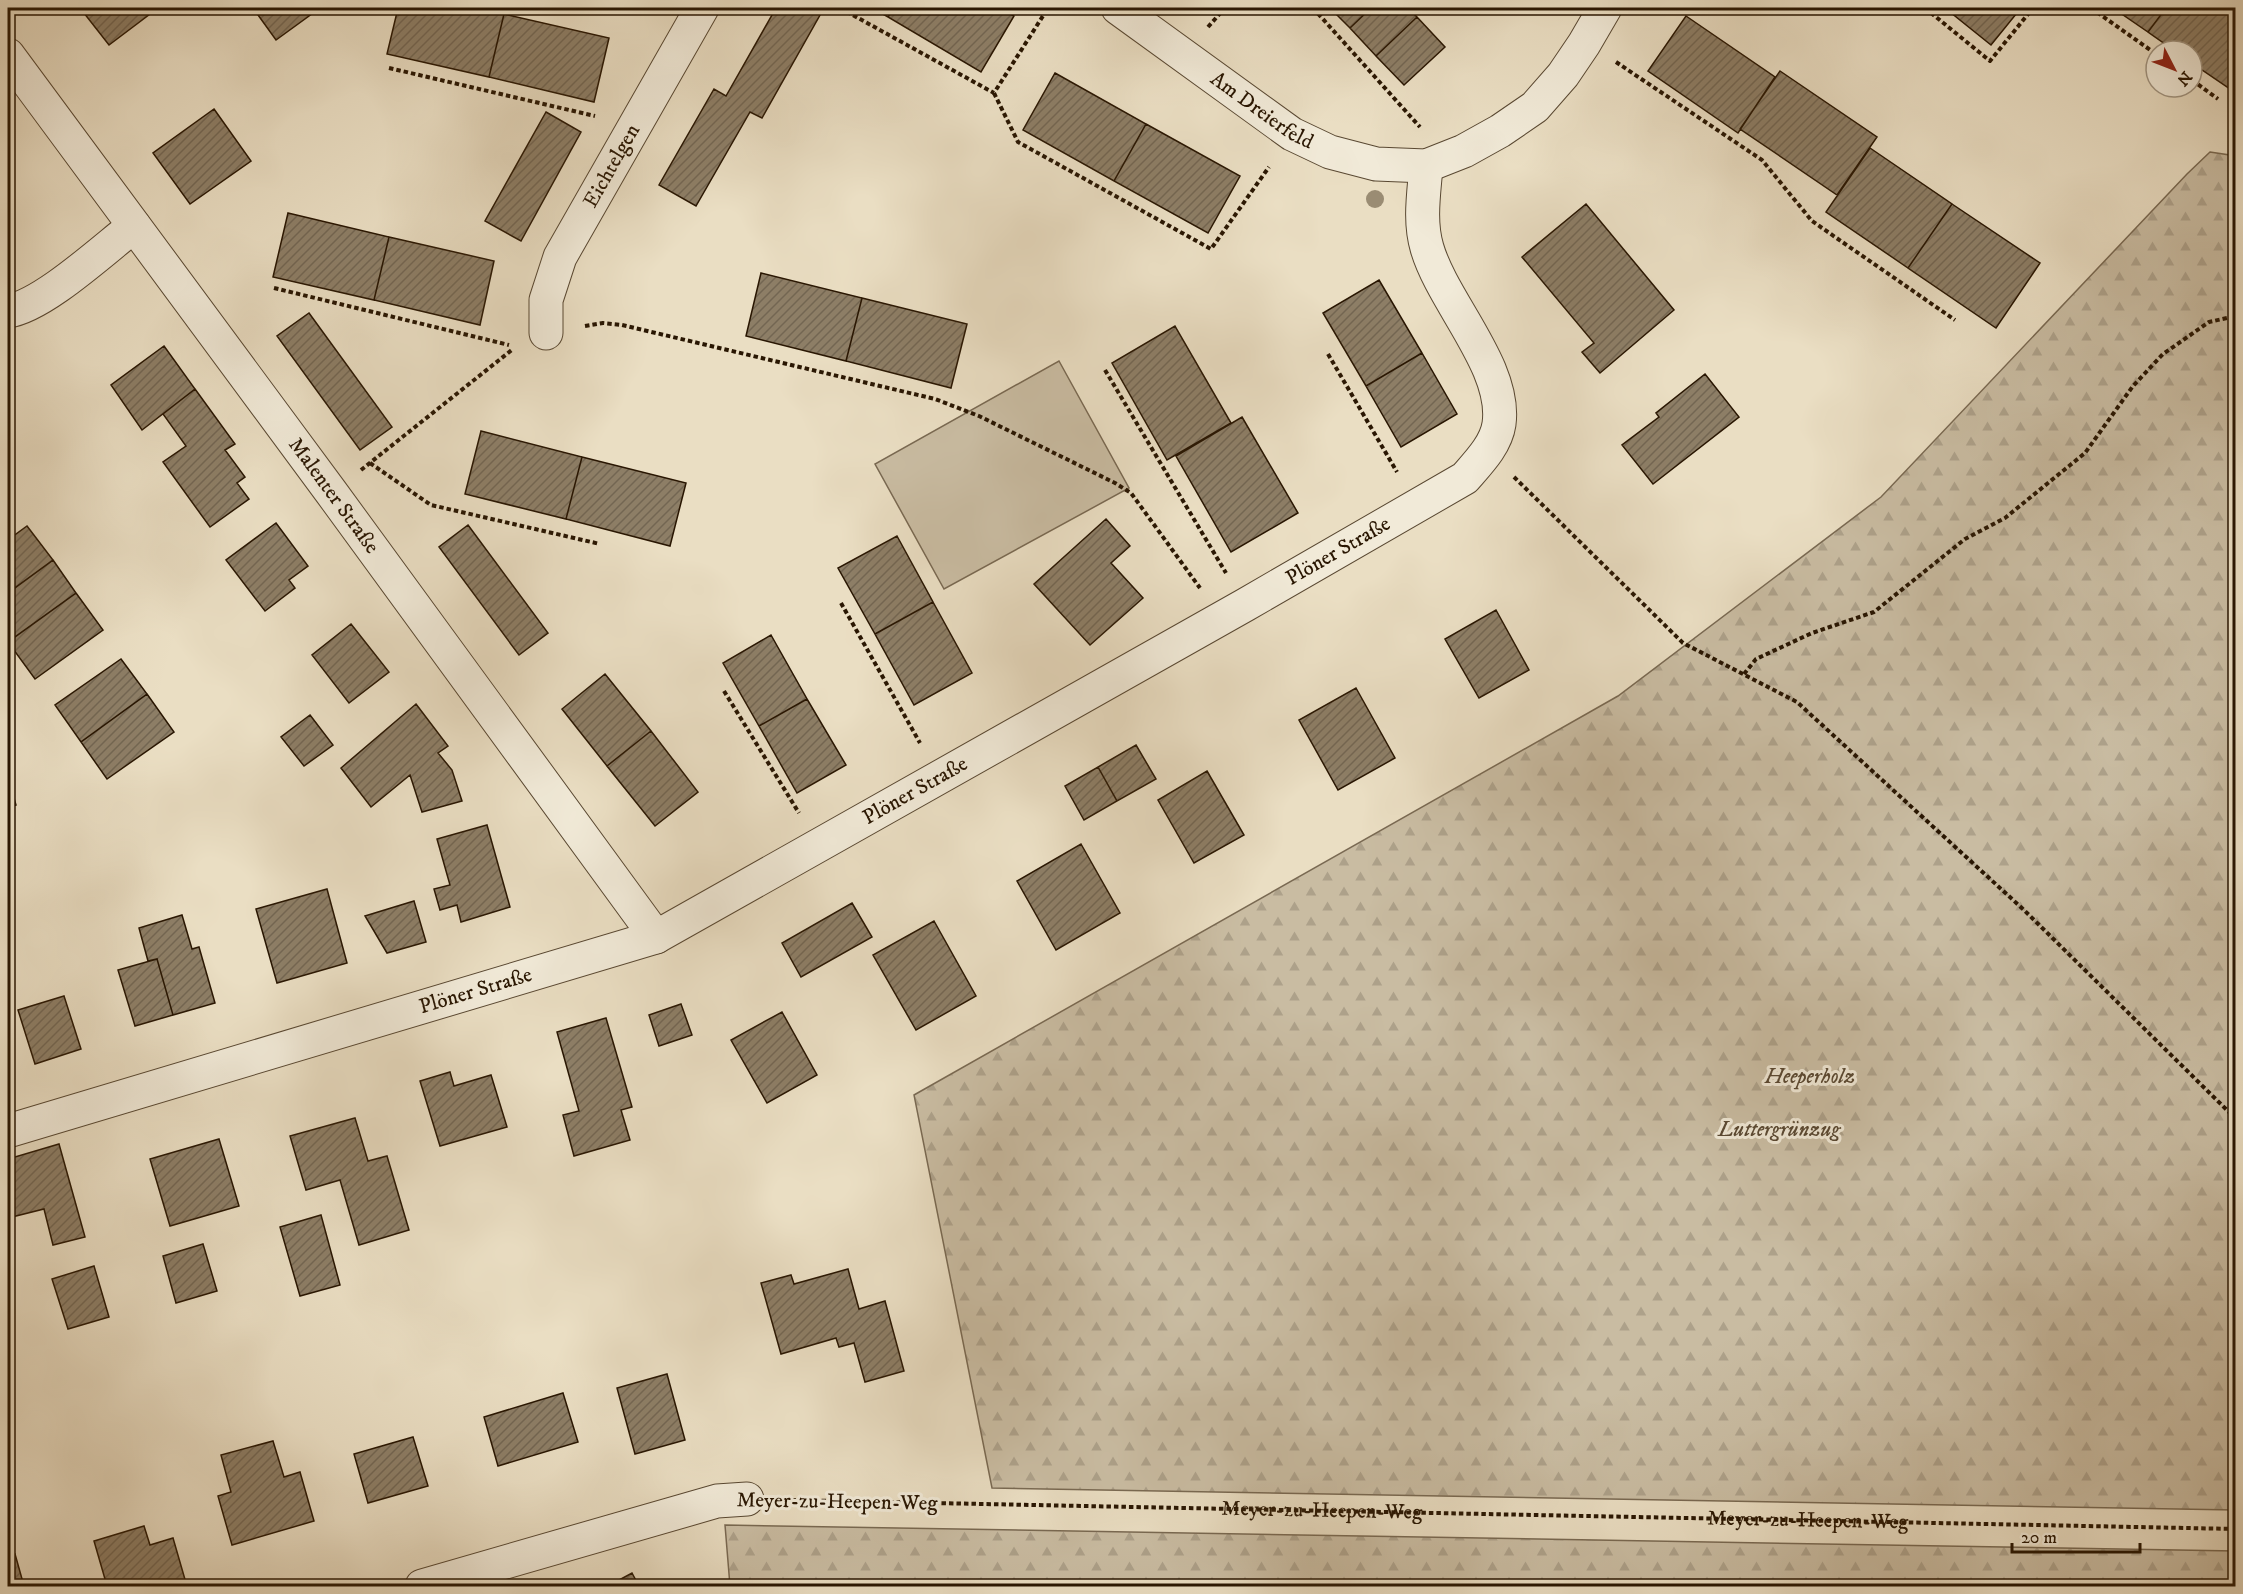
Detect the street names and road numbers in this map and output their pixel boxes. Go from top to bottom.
street label: Am Dreierfeld [1205,66,1318,155]
street label: Eichtelgen [578,120,646,212]
street label: Malenter Straße [282,433,385,559]
street label: Plöner Straße [1281,511,1395,592]
street label: Plöner Straße [858,751,973,831]
street label: Plöner Straße [416,962,535,1020]
street label: Meyer-zu-Heepen-Weg [736,1487,938,1517]
street label: Meyer-zu-Heepen-Weg [1221,1496,1423,1526]
street label: Meyer-zu-Heepen-Weg [1707,1505,1909,1535]

